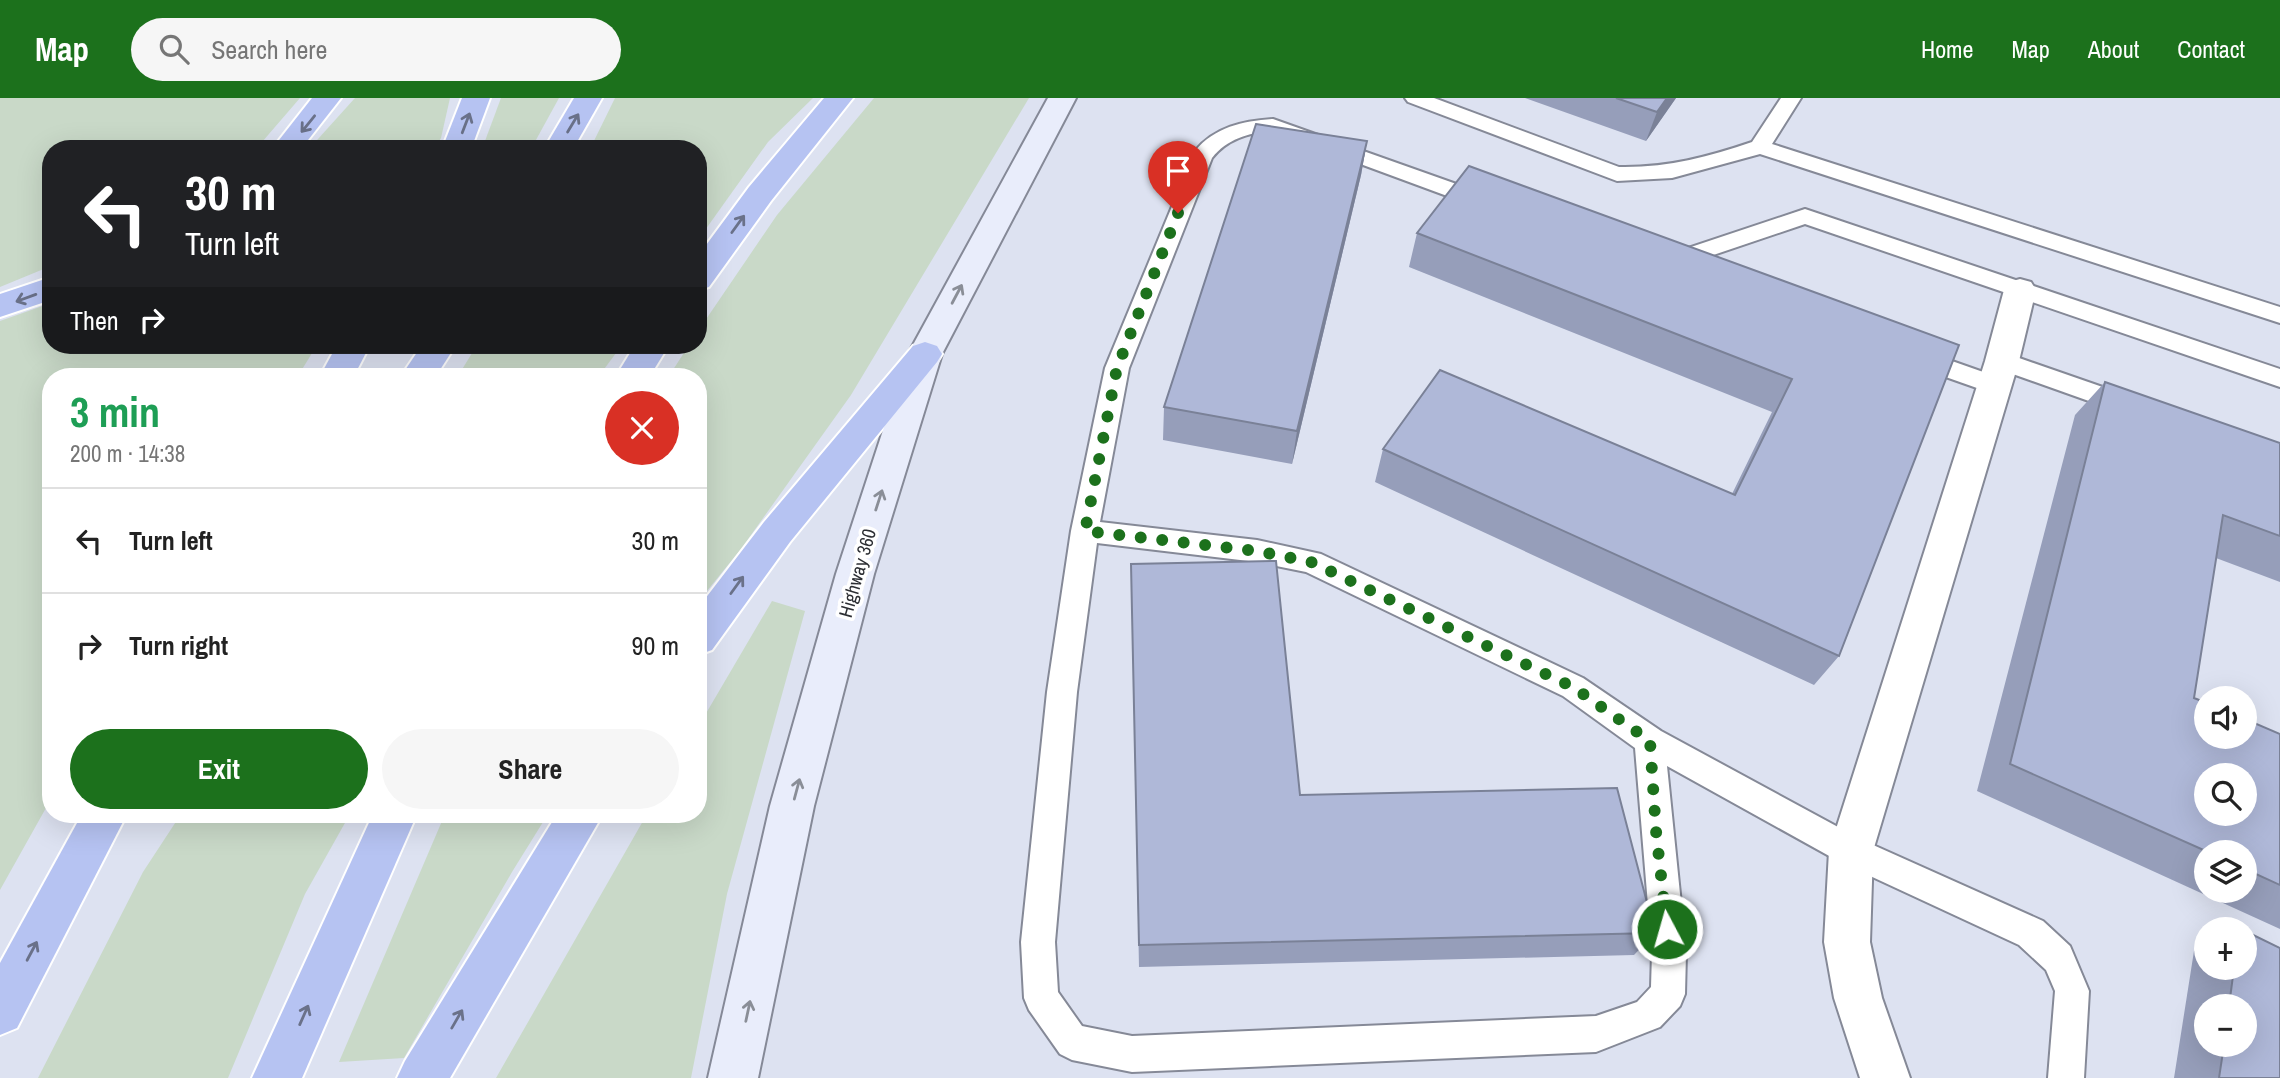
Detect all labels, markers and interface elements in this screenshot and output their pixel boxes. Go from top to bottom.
search box [131,18,621,81]
text: Map [35,27,89,71]
icon: search [155,30,193,68]
text: Search here [211,32,327,67]
text: Home [1921,33,1973,65]
text: Map [2011,33,2050,65]
text: About [2088,33,2139,65]
text: Contact [2177,33,2245,65]
one-way arrow [461,113,473,135]
one-way arrow [566,114,580,134]
one-way arrow [300,115,315,133]
pin [1148,141,1208,213]
icon: arrive [1159,152,1197,190]
text: 30 m [185,159,277,225]
icon: left [70,168,161,259]
one-way arrow [731,215,746,234]
text: Turn left [185,222,279,265]
one-way arrow [951,284,965,305]
one-way arrow [15,292,37,305]
icon: right [133,301,171,339]
text: Then [70,303,119,338]
text: 3 min [70,384,160,440]
button: close [605,391,679,465]
text: 200 m · 14:38 [70,438,185,469]
one-way arrow [874,489,886,511]
icon: left [70,522,108,560]
text: Turn left [129,523,213,558]
text: 30 m [632,523,679,558]
street label: Highway 360 [832,526,882,620]
one-way arrow [730,576,745,594]
icon: right [70,627,108,665]
text: Turn right [129,628,228,663]
text: 90 m [632,628,679,663]
map controls [2194,686,2257,1057]
button: sound [2194,686,2257,749]
button: Exit [70,729,368,809]
button: Share [382,729,679,809]
button: search [2194,763,2257,826]
one-way arrow [791,778,804,801]
button: layers [2194,840,2257,903]
position arrow [1630,892,1704,966]
button: + [2194,917,2257,980]
one-way arrow [26,941,40,962]
button: − [2194,994,2257,1057]
one-way arrow [741,1000,755,1023]
one-way arrow [298,1005,311,1026]
one-way arrow [450,1010,464,1030]

